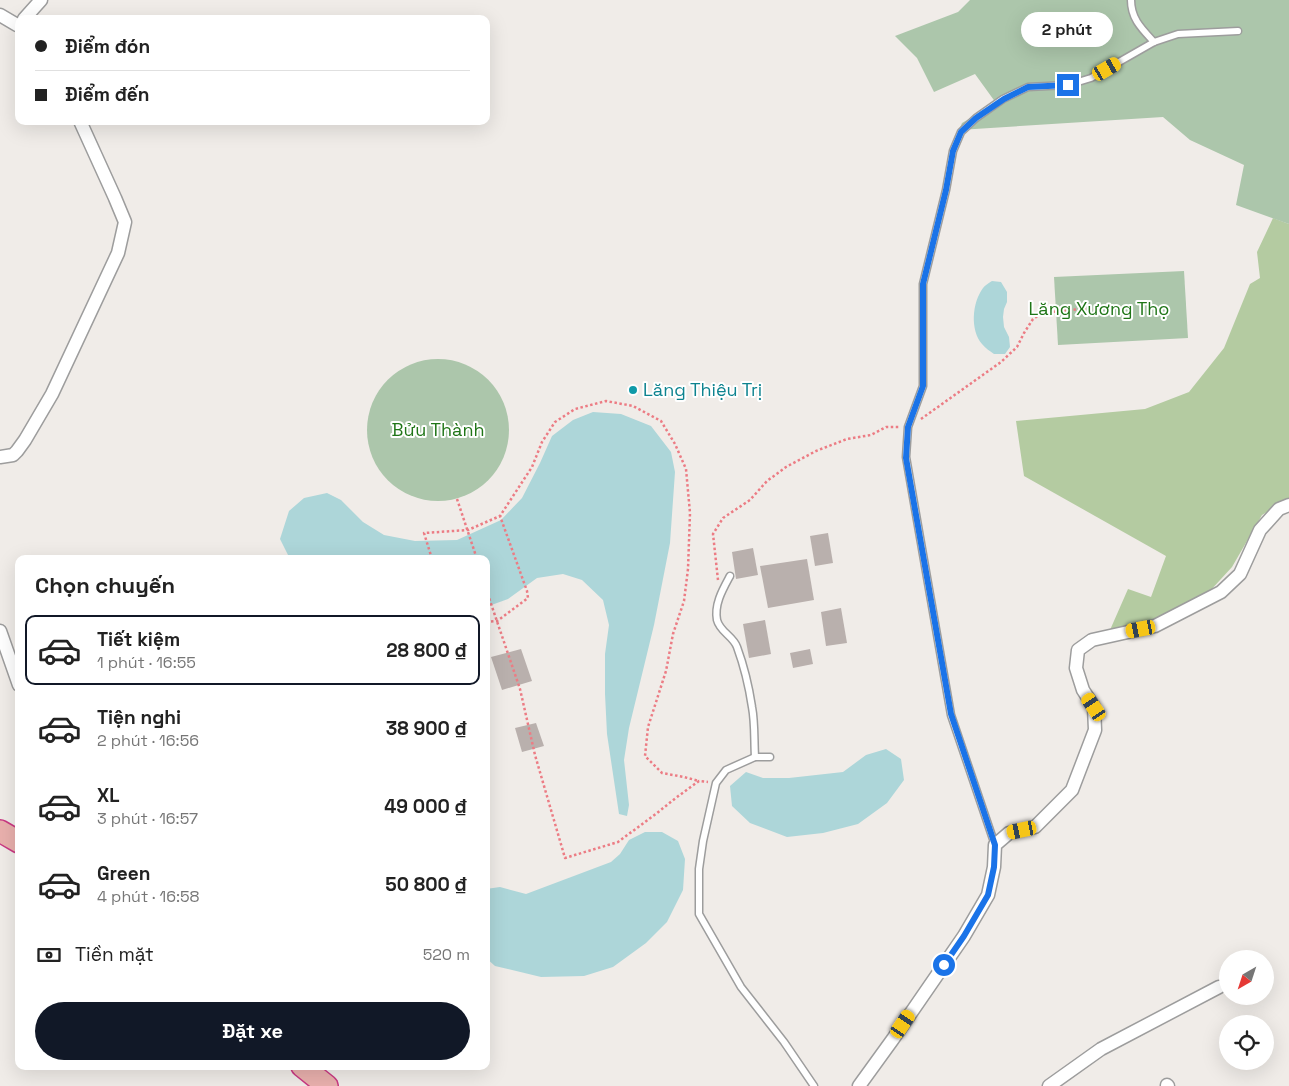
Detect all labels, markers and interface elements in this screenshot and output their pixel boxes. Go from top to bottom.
callout: 2 phút [1022,12,1114,48]
text: 2 phút [1042,19,1092,40]
text: Điểm đón [65,34,150,59]
car [1090,55,1123,83]
route end [1057,74,1079,96]
text: Điểm đến [65,82,150,107]
park label: Lăng Xương Thọ [1029,297,1169,320]
place label: Lăng Thiệu Trị [643,378,762,401]
marker: Lăng Thiệu Trị [627,384,639,396]
park label: Bửu Thành [391,418,485,441]
text: Chọn chuyến [35,571,175,599]
car [1124,619,1157,639]
text: Tiết kiệm [97,627,180,652]
icon: car [37,628,82,673]
text: 28 800 ₫ [386,638,468,663]
text: 1 phút · 16:55 [97,652,196,673]
car [1079,690,1108,724]
text: Tiện nghi [97,705,181,730]
icon: car [37,706,82,751]
text: 38 900 ₫ [386,716,468,741]
text: 2 phút · 16:56 [97,730,199,751]
text: XL [97,783,120,808]
icon: car [37,784,82,829]
text: 49 000 ₫ [384,794,468,819]
text: 3 phút · 16:57 [97,808,198,829]
car [1005,820,1038,840]
text: Green [97,861,150,886]
icon: car [37,862,82,907]
text: 50 800 ₫ [385,872,468,897]
text: 4 phút · 16:58 [97,886,200,907]
icon: cash [35,941,63,969]
text: Tiền mặt [75,942,154,967]
text: 520 m [423,944,470,965]
north arrow [1219,950,1274,1005]
map controls [1219,950,1274,1070]
route start [933,954,955,976]
button: Đặt xe [35,1002,470,1060]
car [888,1007,917,1041]
button: locate [1219,1015,1274,1070]

